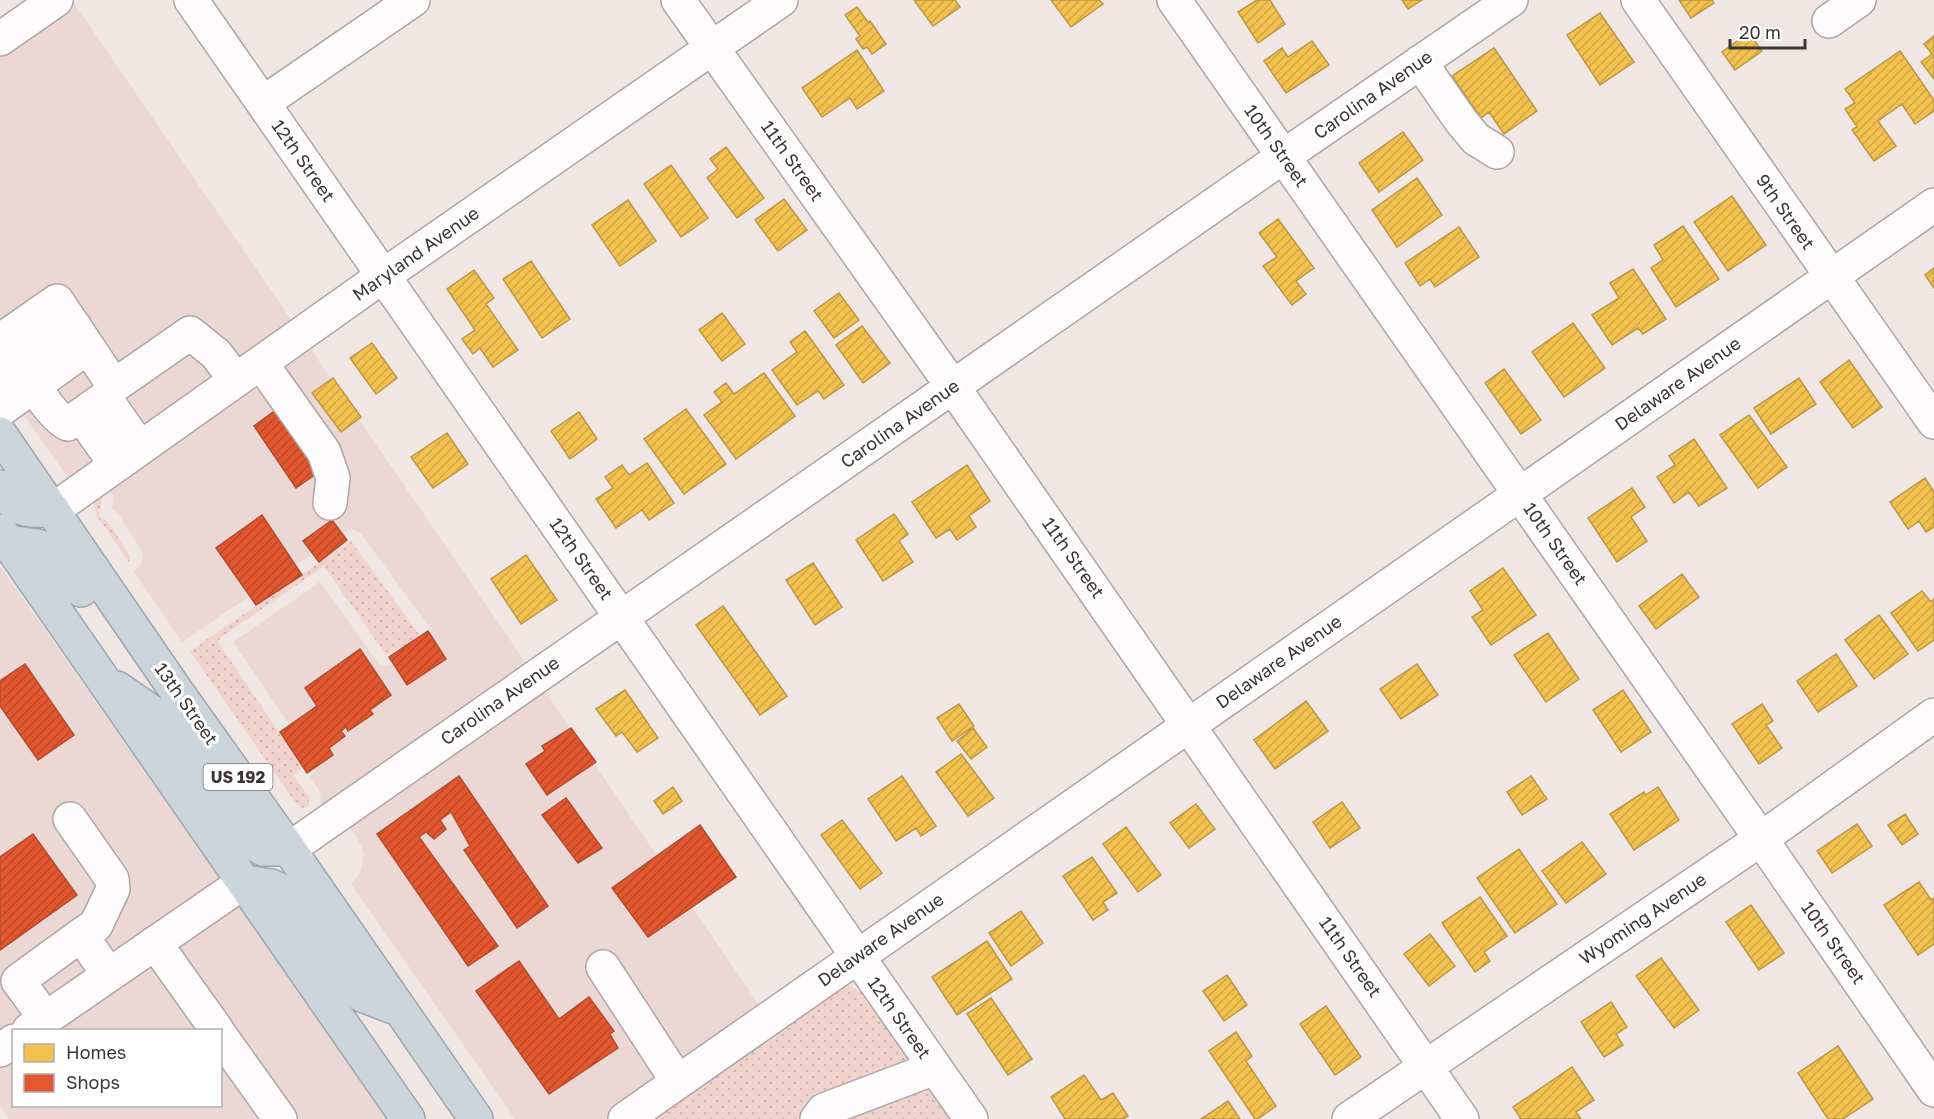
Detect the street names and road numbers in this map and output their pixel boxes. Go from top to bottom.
street label: Carolina Avenue [1309,45,1436,143]
street label: 10th Street [1240,100,1313,191]
street label: 12th Street [267,115,340,206]
street label: 11th Street [757,116,829,205]
street label: 9th Street [1752,170,1820,253]
street label: Maryland Avenue [348,201,483,305]
street label: Delaware Avenue [1610,332,1745,435]
street label: Carolina Avenue [836,374,963,472]
street label: 10th Street [1519,498,1592,589]
street label: 12th Street [545,513,618,604]
street label: 11th Street [1038,513,1110,602]
street label: Delaware Avenue [1211,610,1346,713]
street label: Carolina Avenue [436,651,563,749]
street label: 13th Street [150,658,223,749]
road number: US 192 [204,764,272,790]
street label: Wyoming Avenue [1575,867,1710,969]
street label: Delaware Avenue [813,888,948,991]
street label: 10th Street [1797,897,1870,988]
street label: 11th Street [1315,912,1387,1001]
street label: 12th Street [863,972,936,1063]

